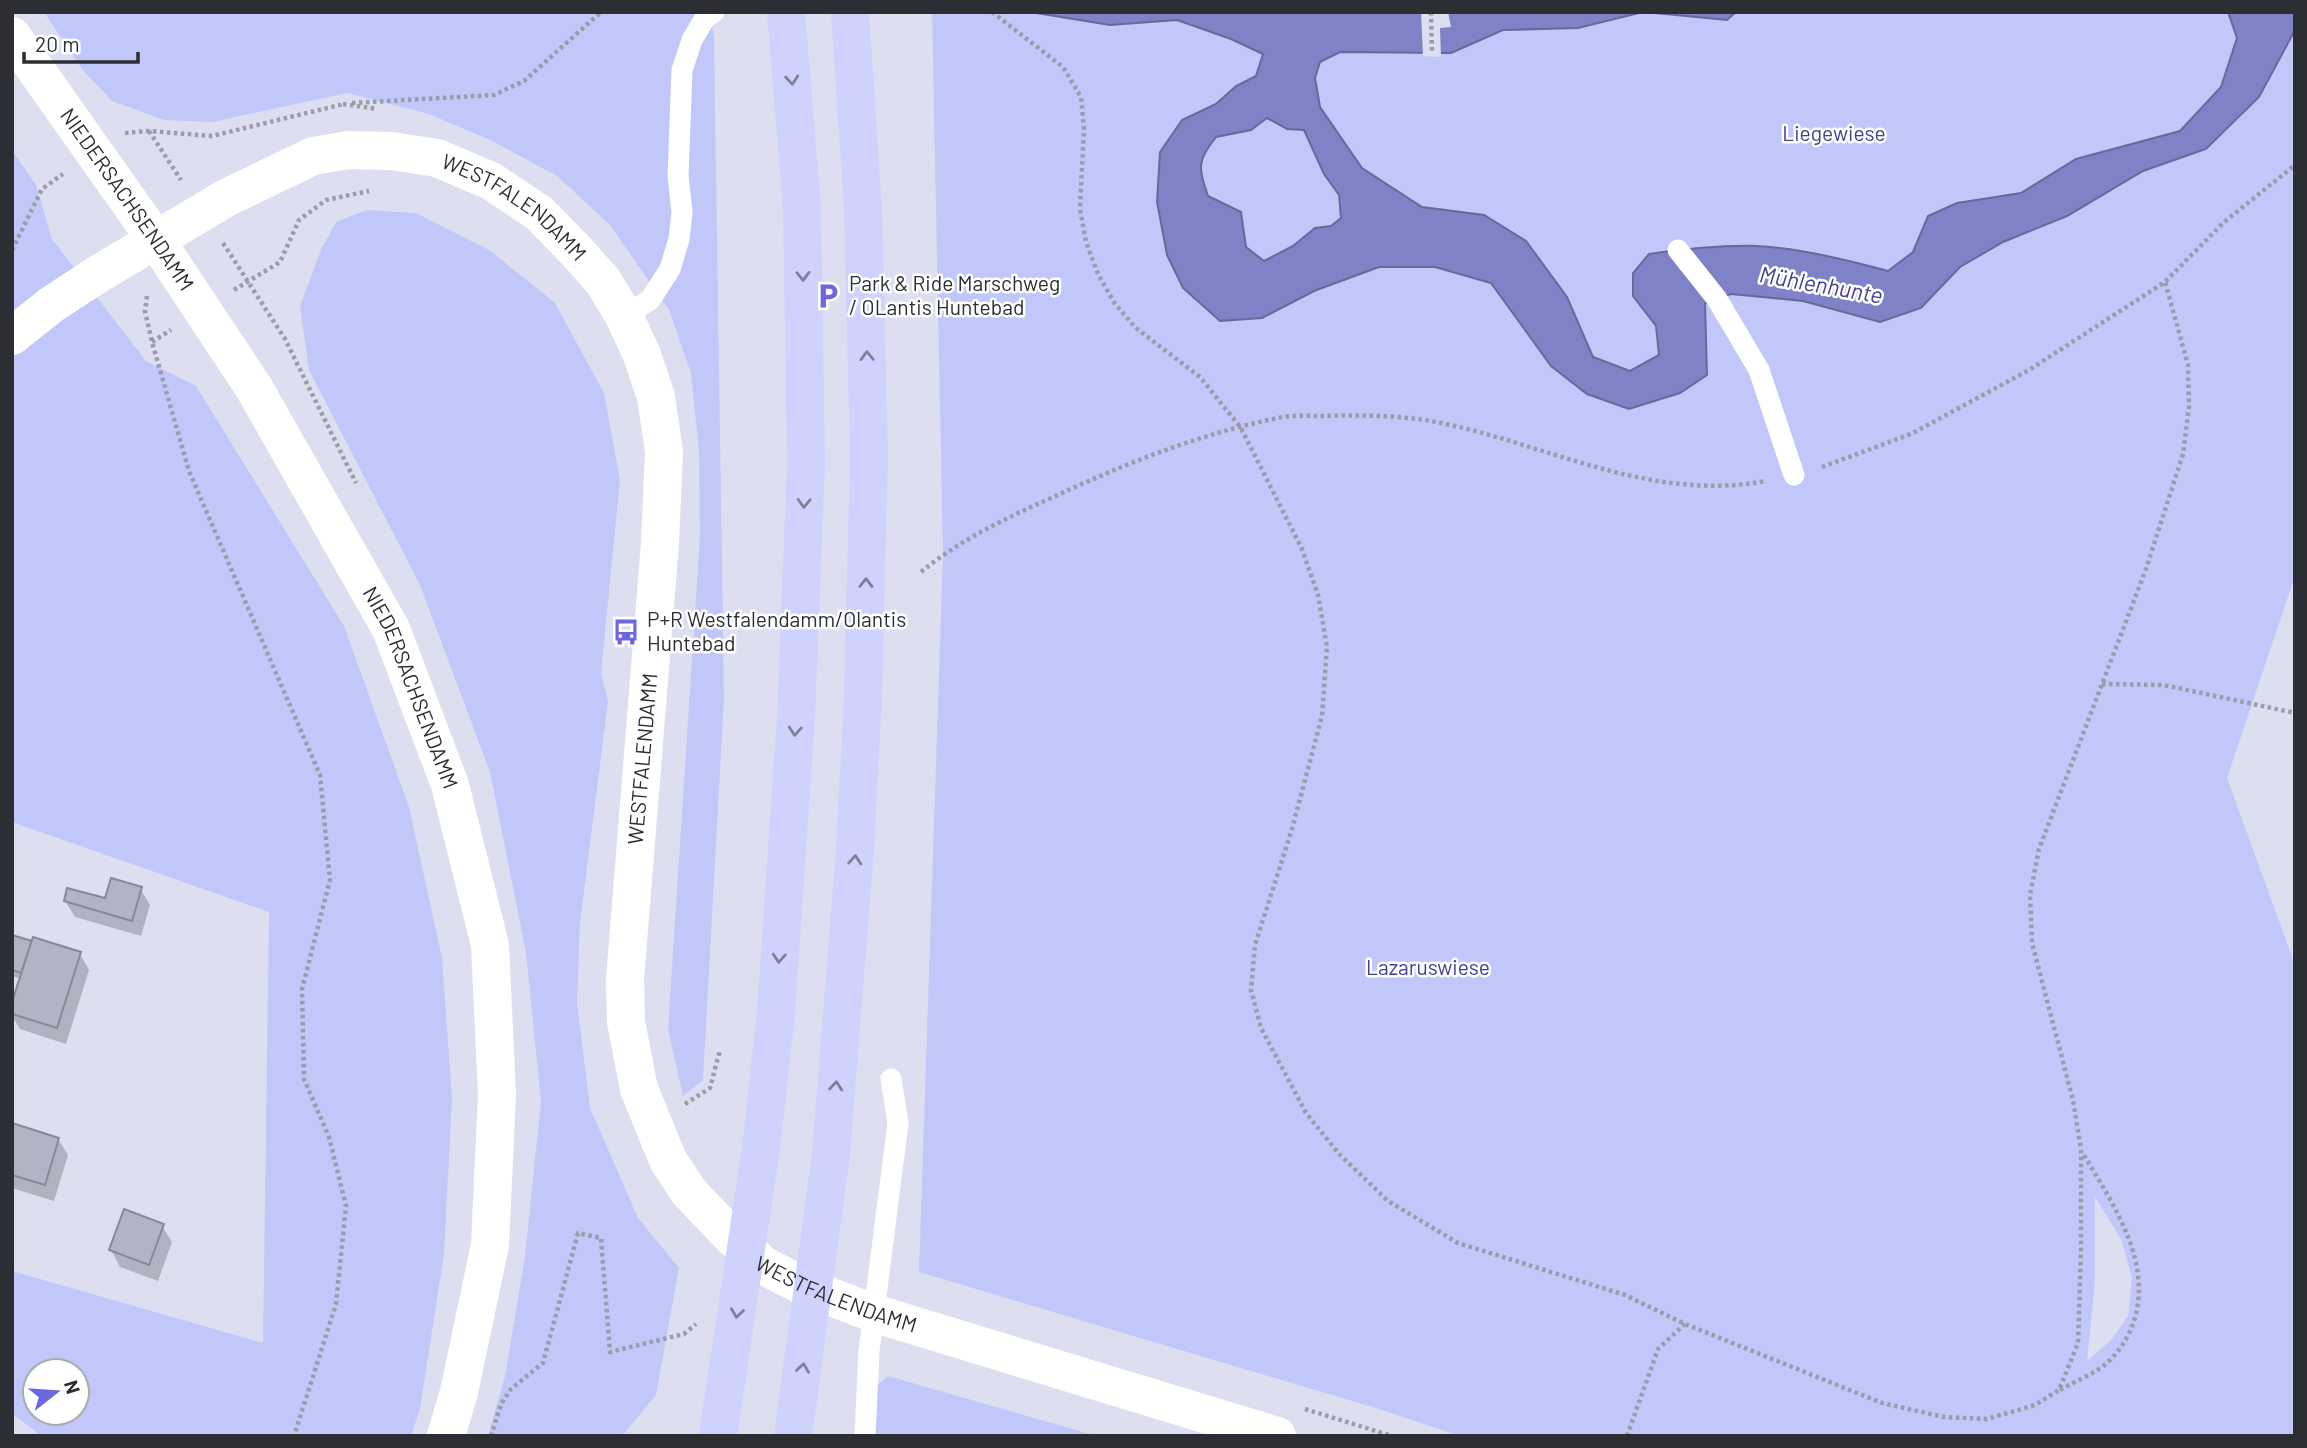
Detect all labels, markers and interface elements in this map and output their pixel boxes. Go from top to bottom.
scale bar [24,21,138,65]
text: 20 m [35,31,80,56]
one-way arrow [784,75,799,86]
street label: NIEDERSACHSENDAMM [56,103,200,295]
park label: Liegewiese [1782,120,1886,145]
street label: WESTFALENDAMM [438,148,593,265]
water label: Mühlenhunte [1757,259,1885,309]
place label: Park & Ride Marschweg / OLantis Huntebad [849,270,1060,319]
one-way arrow [795,271,811,282]
parking icon: Park & Ride Marschweg / OLantis Huntebad [813,281,843,311]
one-way arrow [859,350,874,361]
one-way arrow [796,499,812,509]
one-way arrow [858,578,874,588]
street label: NIEDERSACHSENDAMM [358,582,464,792]
place label: P+R Westfalendamm/Olantis Huntebad [647,606,906,655]
bus stop icon: P+R Westfalendamm/Olantis Huntebad [611,617,641,647]
street label: WESTFALENDAMM [622,672,661,846]
one-way arrow [788,726,803,737]
one-way arrow [847,854,862,865]
one-way arrow [772,953,787,964]
park label: Lazaruswiese [1366,954,1490,979]
one-way arrow [828,1081,843,1092]
street label: WESTFALENDAMM [752,1250,920,1337]
one-way arrow [730,1307,745,1318]
north arrow [21,1357,91,1427]
one-way arrow [795,1362,810,1374]
text: N [60,1377,86,1396]

